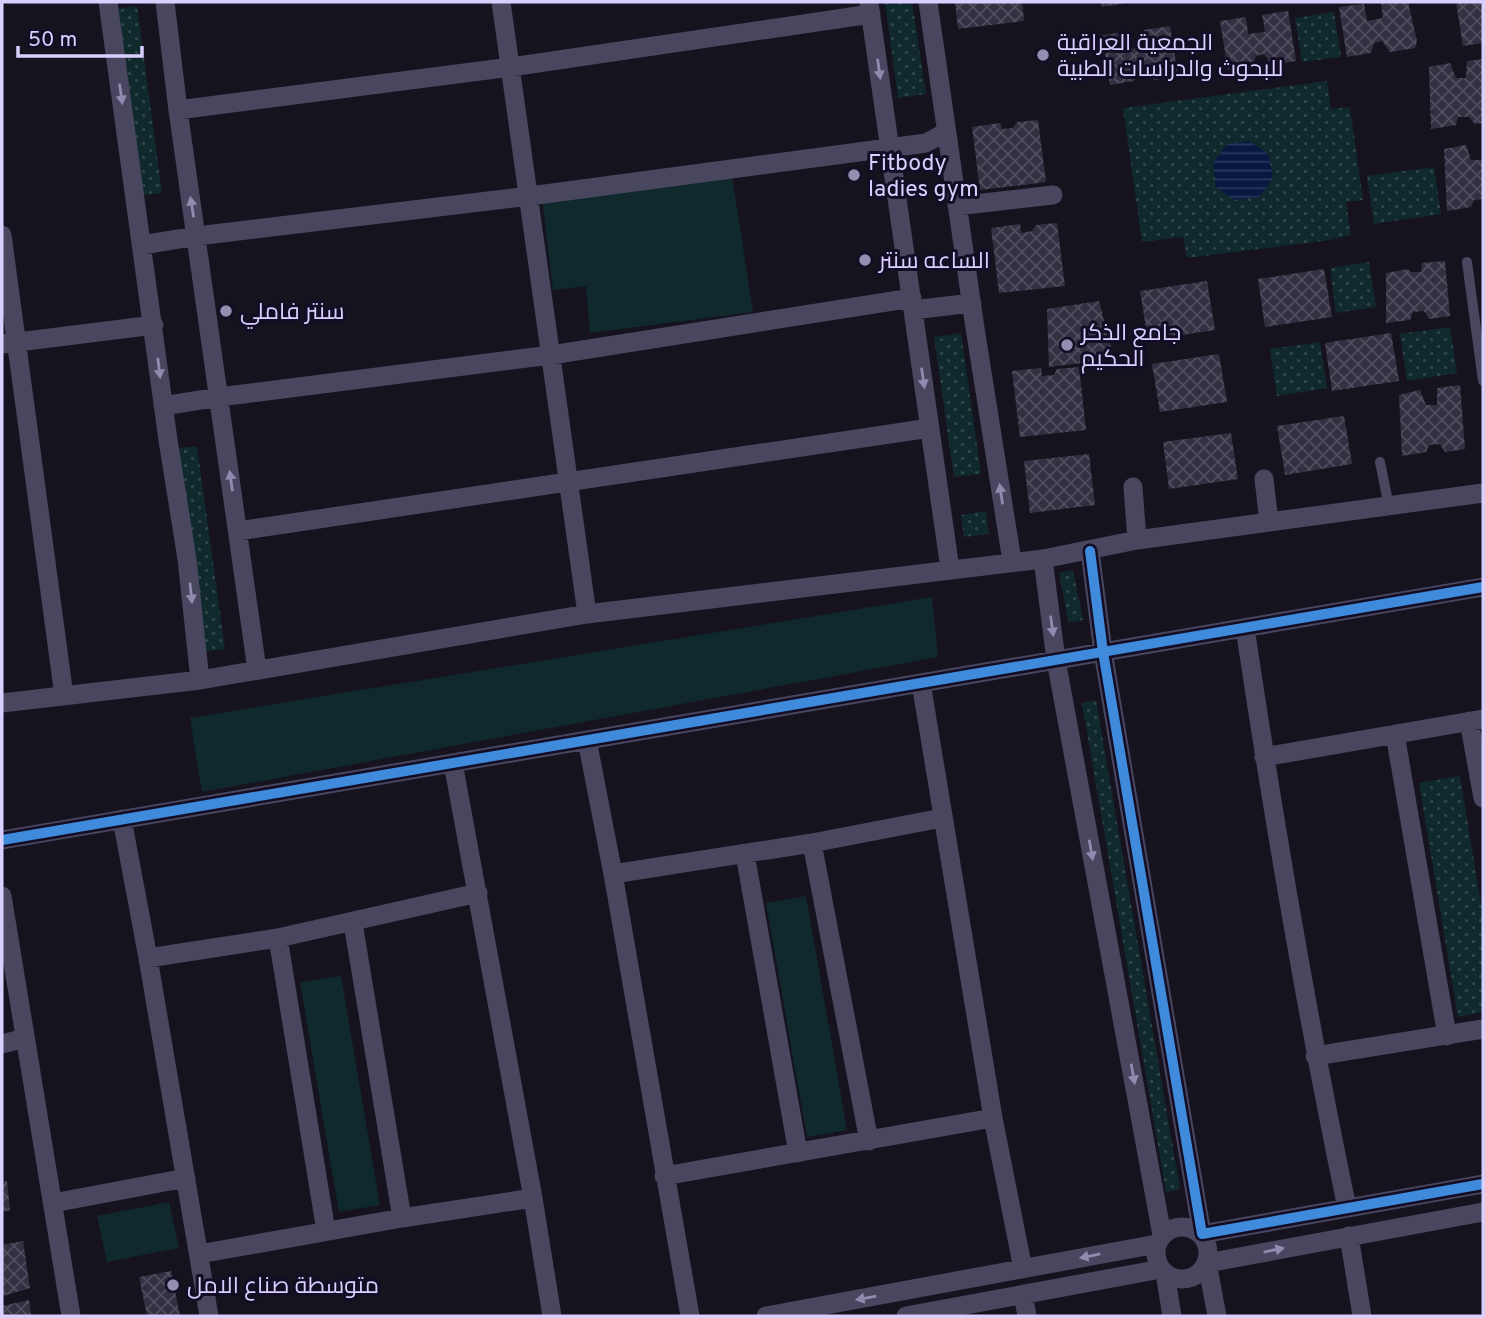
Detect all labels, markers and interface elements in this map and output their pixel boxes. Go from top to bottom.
scale bar [18,14,142,58]
text: 50 m [28,27,77,54]
place label: الجمعية العراقية للبحوث والدراسات الطبية [1057,30,1283,85]
marker: الجمعية العراقية للبحوث والدراسات الطبية [1035,47,1051,63]
one-way arrow [874,58,885,80]
one-way arrow [115,83,126,105]
place label: Fitbody ladies gym [868,150,979,205]
marker: Fitbody ladies gym [846,167,862,183]
one-way arrow [186,196,197,218]
place label: الساعه سنتر [877,248,990,277]
marker: الساعه سنتر [857,252,873,268]
place label: سنتر فاملي [240,299,345,329]
marker: سنتر فاملي [218,303,234,319]
place label: جامع الذكر الحكيم [1079,320,1181,375]
marker: جامع الذكر الحكيم [1059,337,1075,353]
one-way arrow [153,357,164,379]
one-way arrow [917,367,928,389]
one-way arrow [225,470,236,492]
one-way arrow [995,483,1006,505]
one-way arrow [185,582,196,604]
one-way arrow [1047,616,1058,638]
one-way arrow [1086,840,1097,862]
one-way arrow [1127,1063,1138,1085]
one-way arrow [1263,1244,1285,1255]
one-way arrow [1079,1251,1101,1262]
place label: متوسطة صناع الامل [187,1273,379,1302]
marker: متوسطة صناع الامل [165,1277,181,1293]
one-way arrow [855,1292,877,1303]

